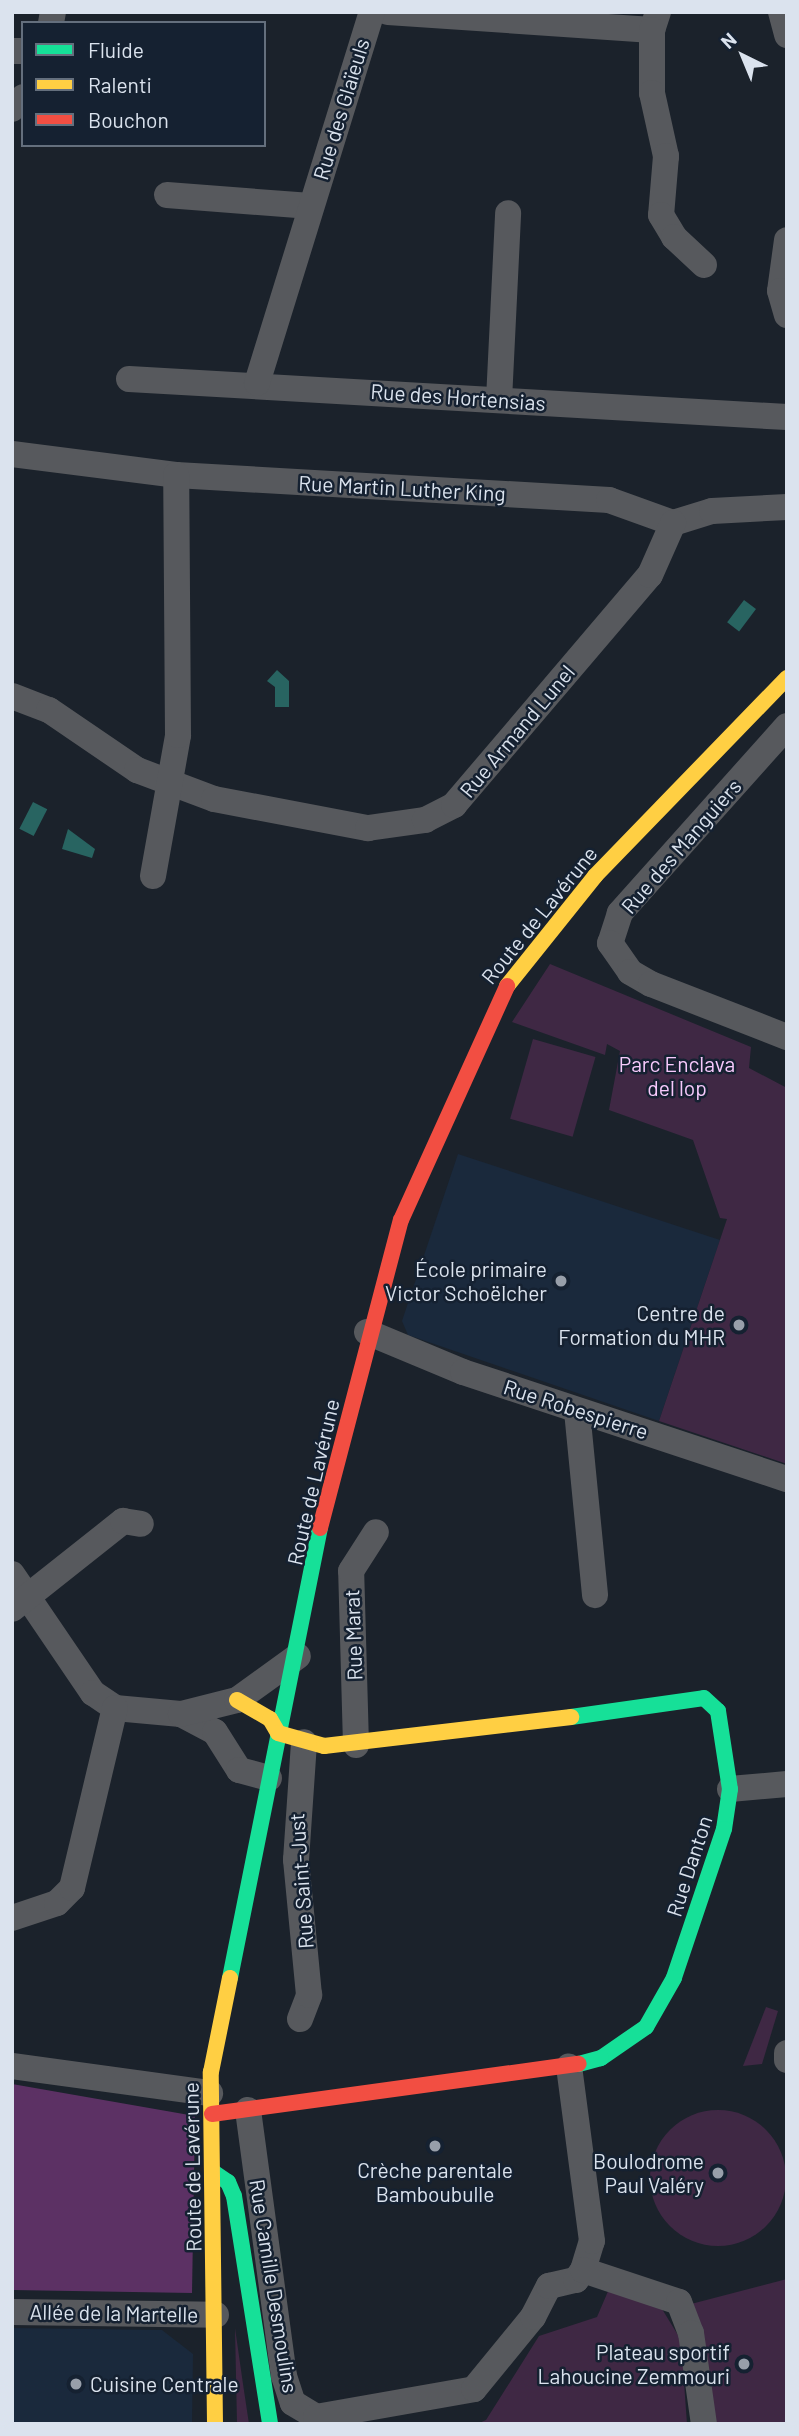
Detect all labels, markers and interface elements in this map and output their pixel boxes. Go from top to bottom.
legend [21,21,266,147]
north arrow [708,21,778,91]
text: N [716,28,741,53]
street label: Rue des Glaïeuls [308,35,374,183]
text: Fluide [88,37,144,62]
text: Ralenti [88,72,152,97]
text: Bouchon [88,107,169,132]
street label: Rue des Hortensias [370,378,546,416]
street label: Rue Martin Luther King [298,470,506,506]
street label: Rue Armand Lunel [454,660,580,802]
street label: Rue des Manguiers [616,774,746,918]
street label: Route de Lavérune [476,841,602,989]
park label: Parc Enclava del lop [619,1051,735,1101]
place label: École primaire Victor Schoëlcher [385,1256,547,1306]
marker: École primaire Victor Schoëlcher [553,1273,569,1289]
place label: Centre de Formation du MHR [558,1300,725,1350]
marker: Centre de Formation du MHR [731,1317,747,1333]
street label: Rue Robespierre [500,1374,652,1444]
street label: Route de Lavérune [282,1397,344,1567]
street label: Rue Marat [339,1589,367,1681]
street label: Rue Saint-Just [284,1812,318,1950]
street label: Rue Danton [661,1812,717,1920]
street label: Route de Lavérune [178,2082,206,2252]
marker: Crèche parentale Bamboubulle [427,2138,443,2154]
place label: Boulodrome Paul Valéry [593,2148,704,2198]
place label: Crèche parentale Bamboubulle [357,2157,513,2207]
marker: Boulodrome Paul Valéry [710,2165,726,2181]
street label: Rue Camille Desmoulins [245,2177,303,2395]
street label: Allée de la Martelle [29,2299,199,2327]
place label: Plateau sportif Lahoucine Zemmouri [538,2339,730,2389]
marker: Plateau sportif Lahoucine Zemmouri [736,2356,752,2372]
place label: Cuisine Centrale [90,2371,239,2397]
marker: Cuisine Centrale [68,2376,84,2392]

